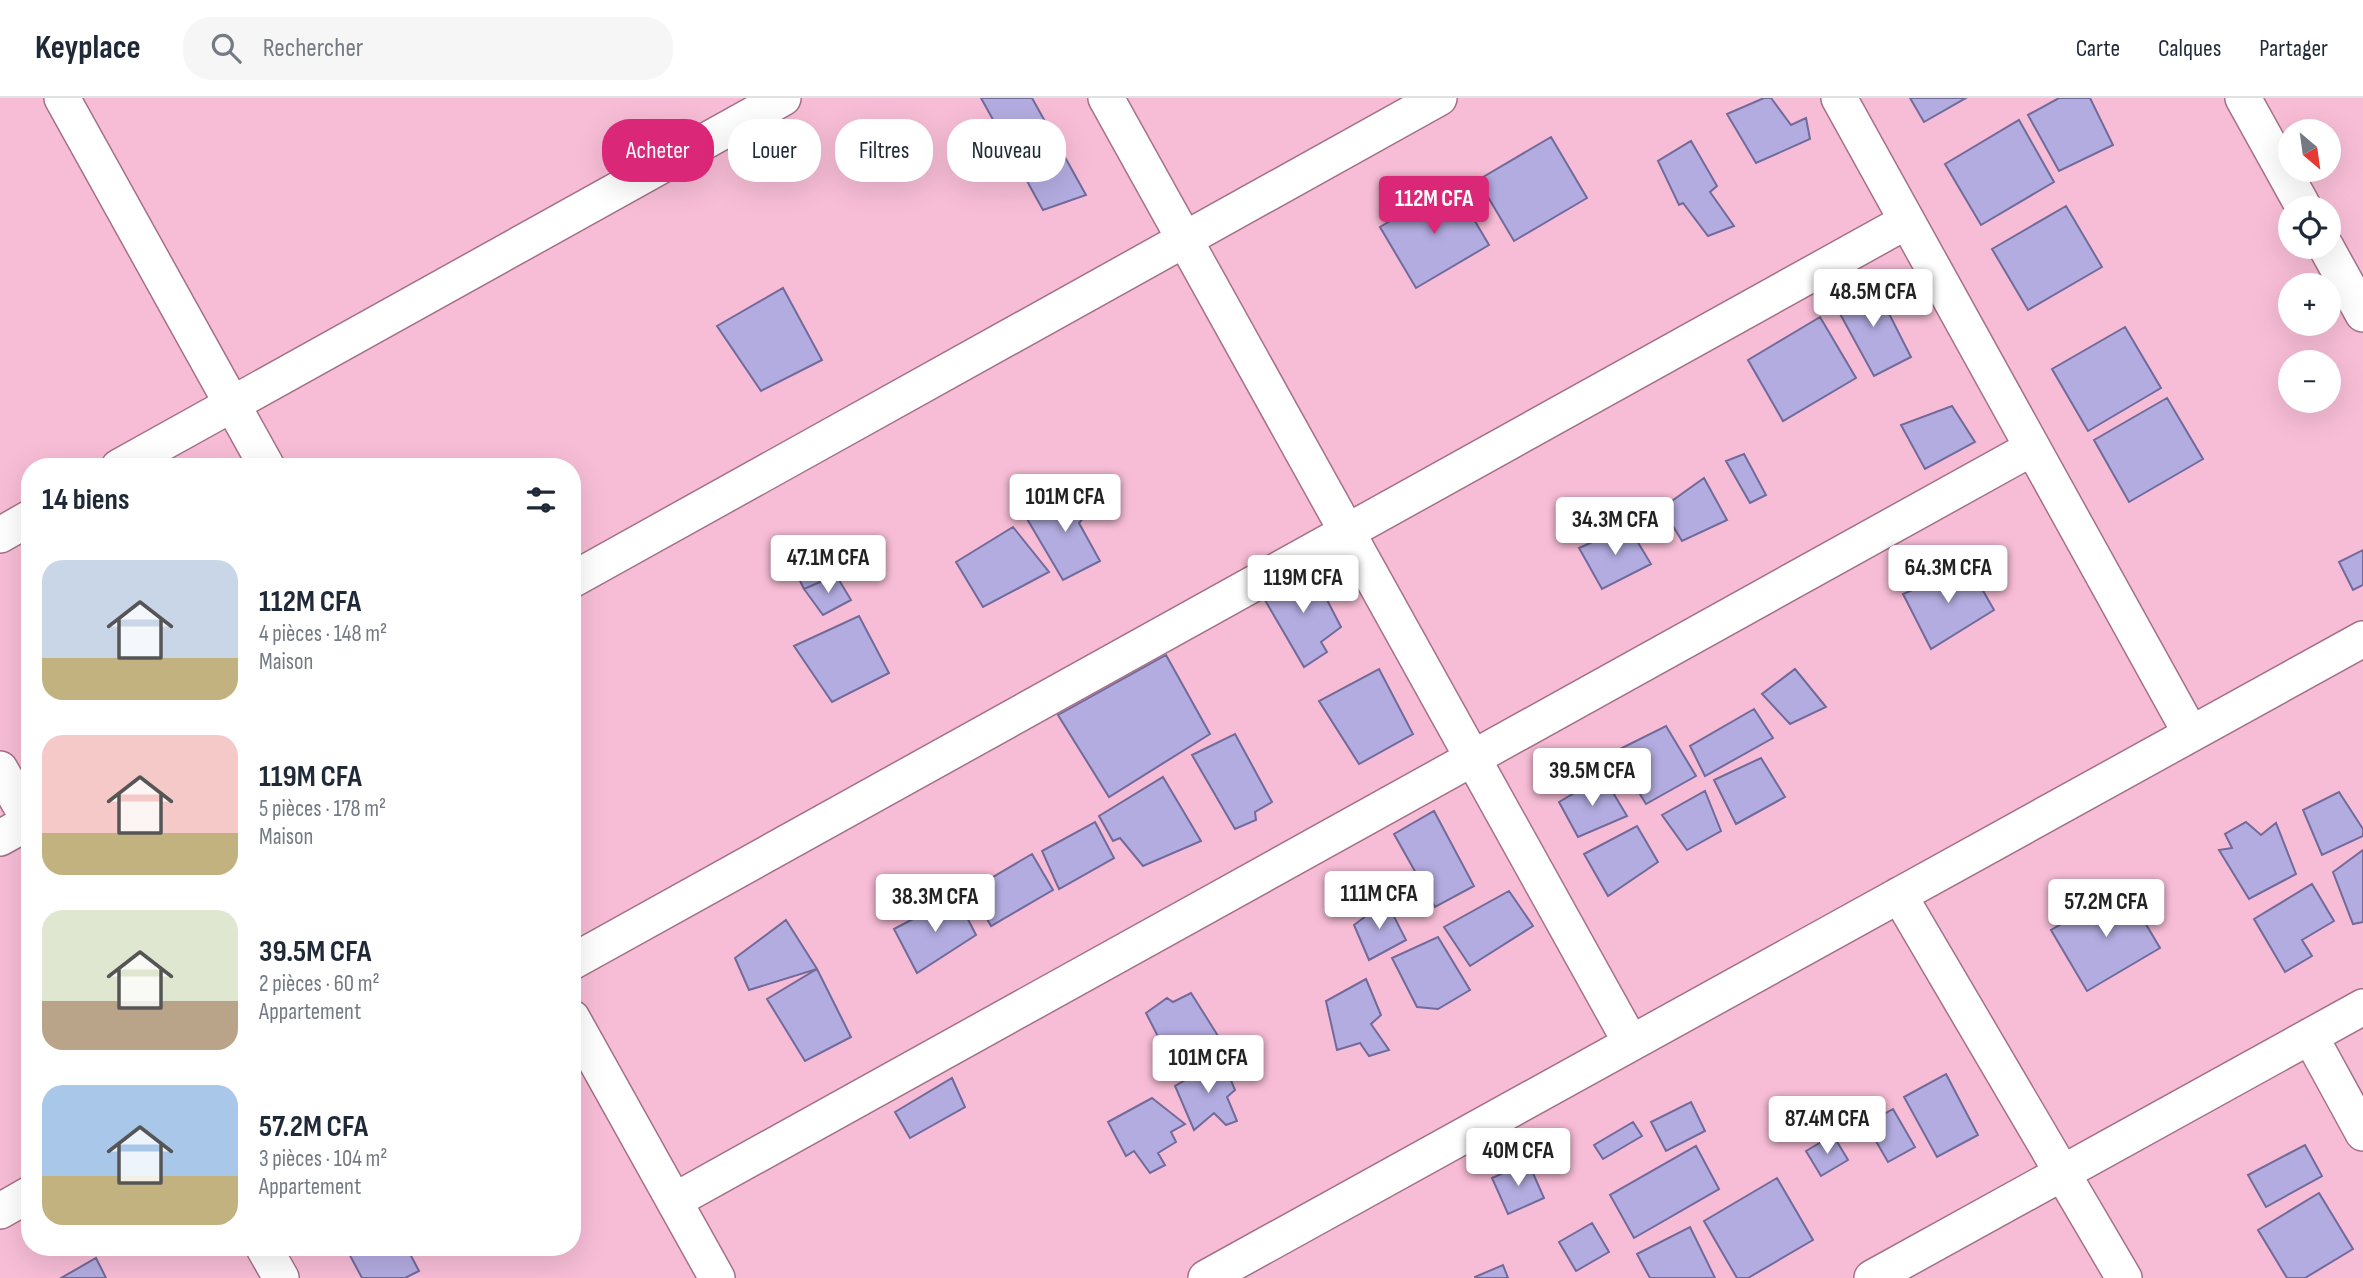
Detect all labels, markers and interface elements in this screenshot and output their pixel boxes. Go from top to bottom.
search box [183,17,673,80]
text: Keyplace [35,28,141,68]
icon: search [207,29,245,67]
text: Rechercher [263,33,363,64]
text: Carte [2076,34,2120,63]
text: Calques [2158,34,2221,63]
text: Partager [2259,34,2328,63]
chip: Acheter [602,119,714,182]
chip: Louer [728,119,821,182]
chip: Filtres [835,119,933,182]
chip: Nouveau [947,119,1066,182]
north arrow [2278,119,2342,182]
map controls [2278,119,2341,413]
pin: 112M CFA [1362,176,1506,236]
text: 112M CFA [1395,185,1473,213]
button: locate [2278,196,2341,259]
pin: 48.5M CFA [1793,270,1953,329]
button: + [2278,273,2341,336]
text: 48.5M CFA [1830,278,1916,306]
button: − [2278,350,2341,413]
pin: 101M CFA [993,474,1137,534]
icon: filters [522,481,560,519]
text: 14 biens [42,482,129,518]
text: 101M CFA [1026,483,1104,511]
pin: 34.3M CFA [1535,498,1695,557]
text: 34.3M CFA [1572,506,1658,534]
pin: 47.1M CFA [748,536,908,595]
text: 47.1M CFA [787,544,869,572]
pin: 64.3M CFA [1868,546,2028,605]
text: 64.3M CFA [1904,554,1992,582]
pin: 119M CFA [1231,556,1375,615]
text: 119M CFA [1264,564,1342,592]
text: 112M CFA [259,584,361,620]
icon: home [98,588,182,672]
text: 4 pièces · 148 m² [259,620,387,648]
text: Maison [259,648,313,676]
pin: 39.5M CFA [1512,748,1672,808]
text: 39.5M CFA [1549,757,1635,785]
text: 119M CFA [259,759,362,795]
icon: home [98,763,182,847]
text: 5 pièces · 178 m² [259,795,386,823]
text: Maison [259,823,313,851]
pin: 111M CFA [1307,872,1451,931]
pin: 38.3M CFA [855,874,1015,934]
text: 111M CFA [1341,880,1417,908]
pin: 57.2M CFA [2026,880,2186,939]
text: 38.3M CFA [892,883,978,911]
text: 57.2M CFA [2064,888,2148,916]
text: 39.5M CFA [259,934,371,970]
icon: home [98,938,182,1022]
text: 2 pièces · 60 m² [259,970,380,998]
text: Appartement [259,998,361,1026]
pin: 101M CFA [1136,1035,1280,1095]
text: 101M CFA [1169,1044,1247,1072]
pin: 87.4M CFA [1747,1096,1907,1156]
text: 87.4M CFA [1785,1105,1869,1133]
text: 57.2M CFA [259,1109,368,1145]
icon: home [98,1113,182,1197]
pin: 40M CFA [1453,1128,1583,1188]
text: 40M CFA [1482,1137,1554,1165]
text: 3 pièces · 104 m² [259,1145,387,1173]
text: Appartement [259,1173,361,1201]

